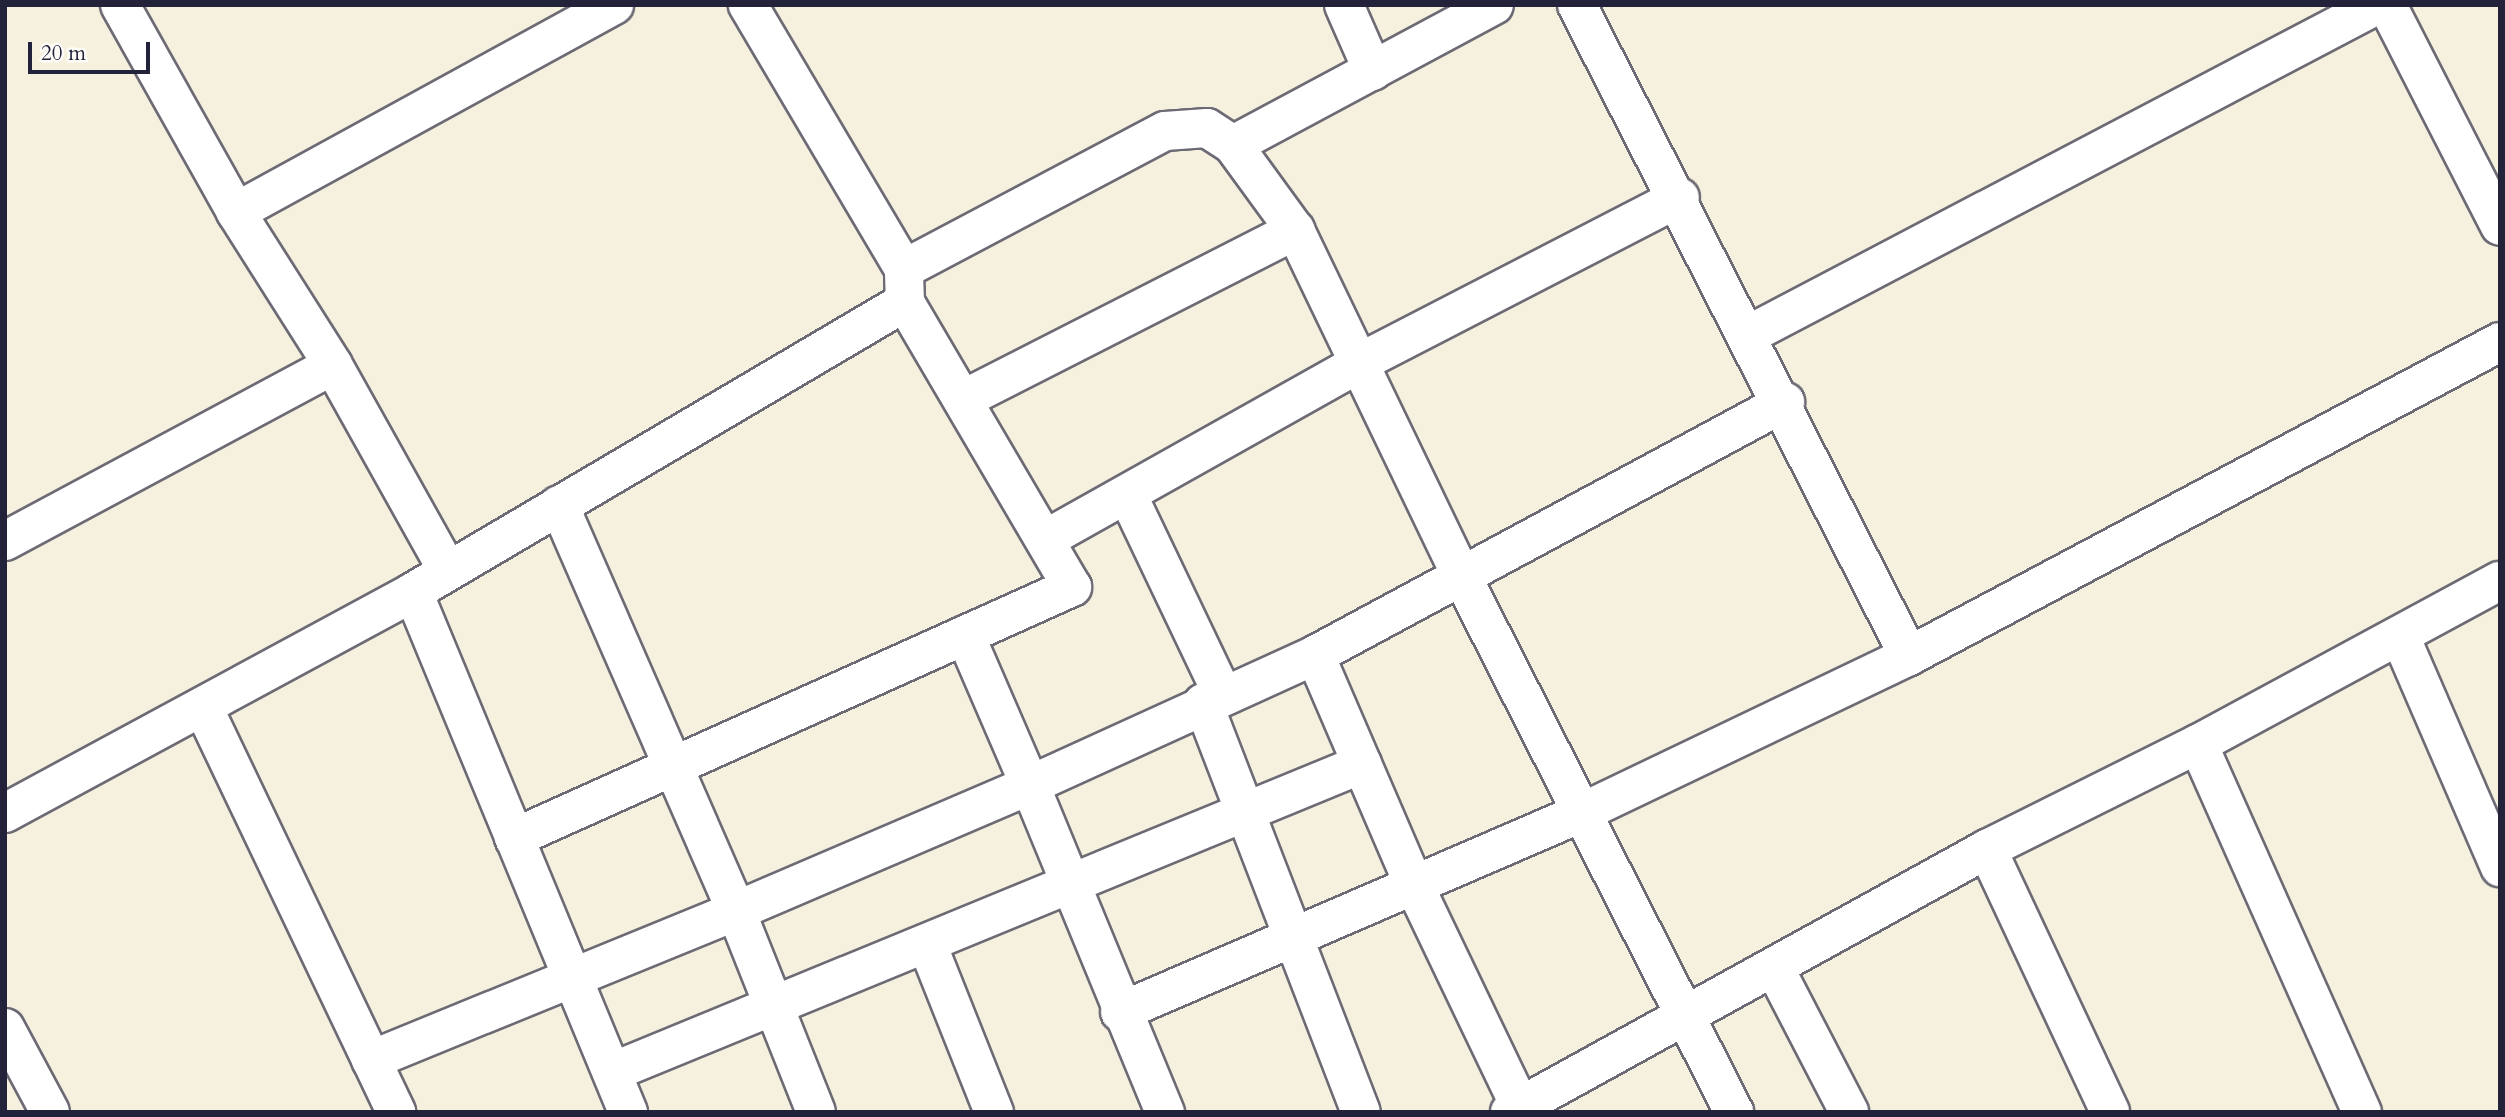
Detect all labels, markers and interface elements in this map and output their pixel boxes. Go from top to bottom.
scale bar [32,28,154,72]
text: 20 m [41,39,86,68]

